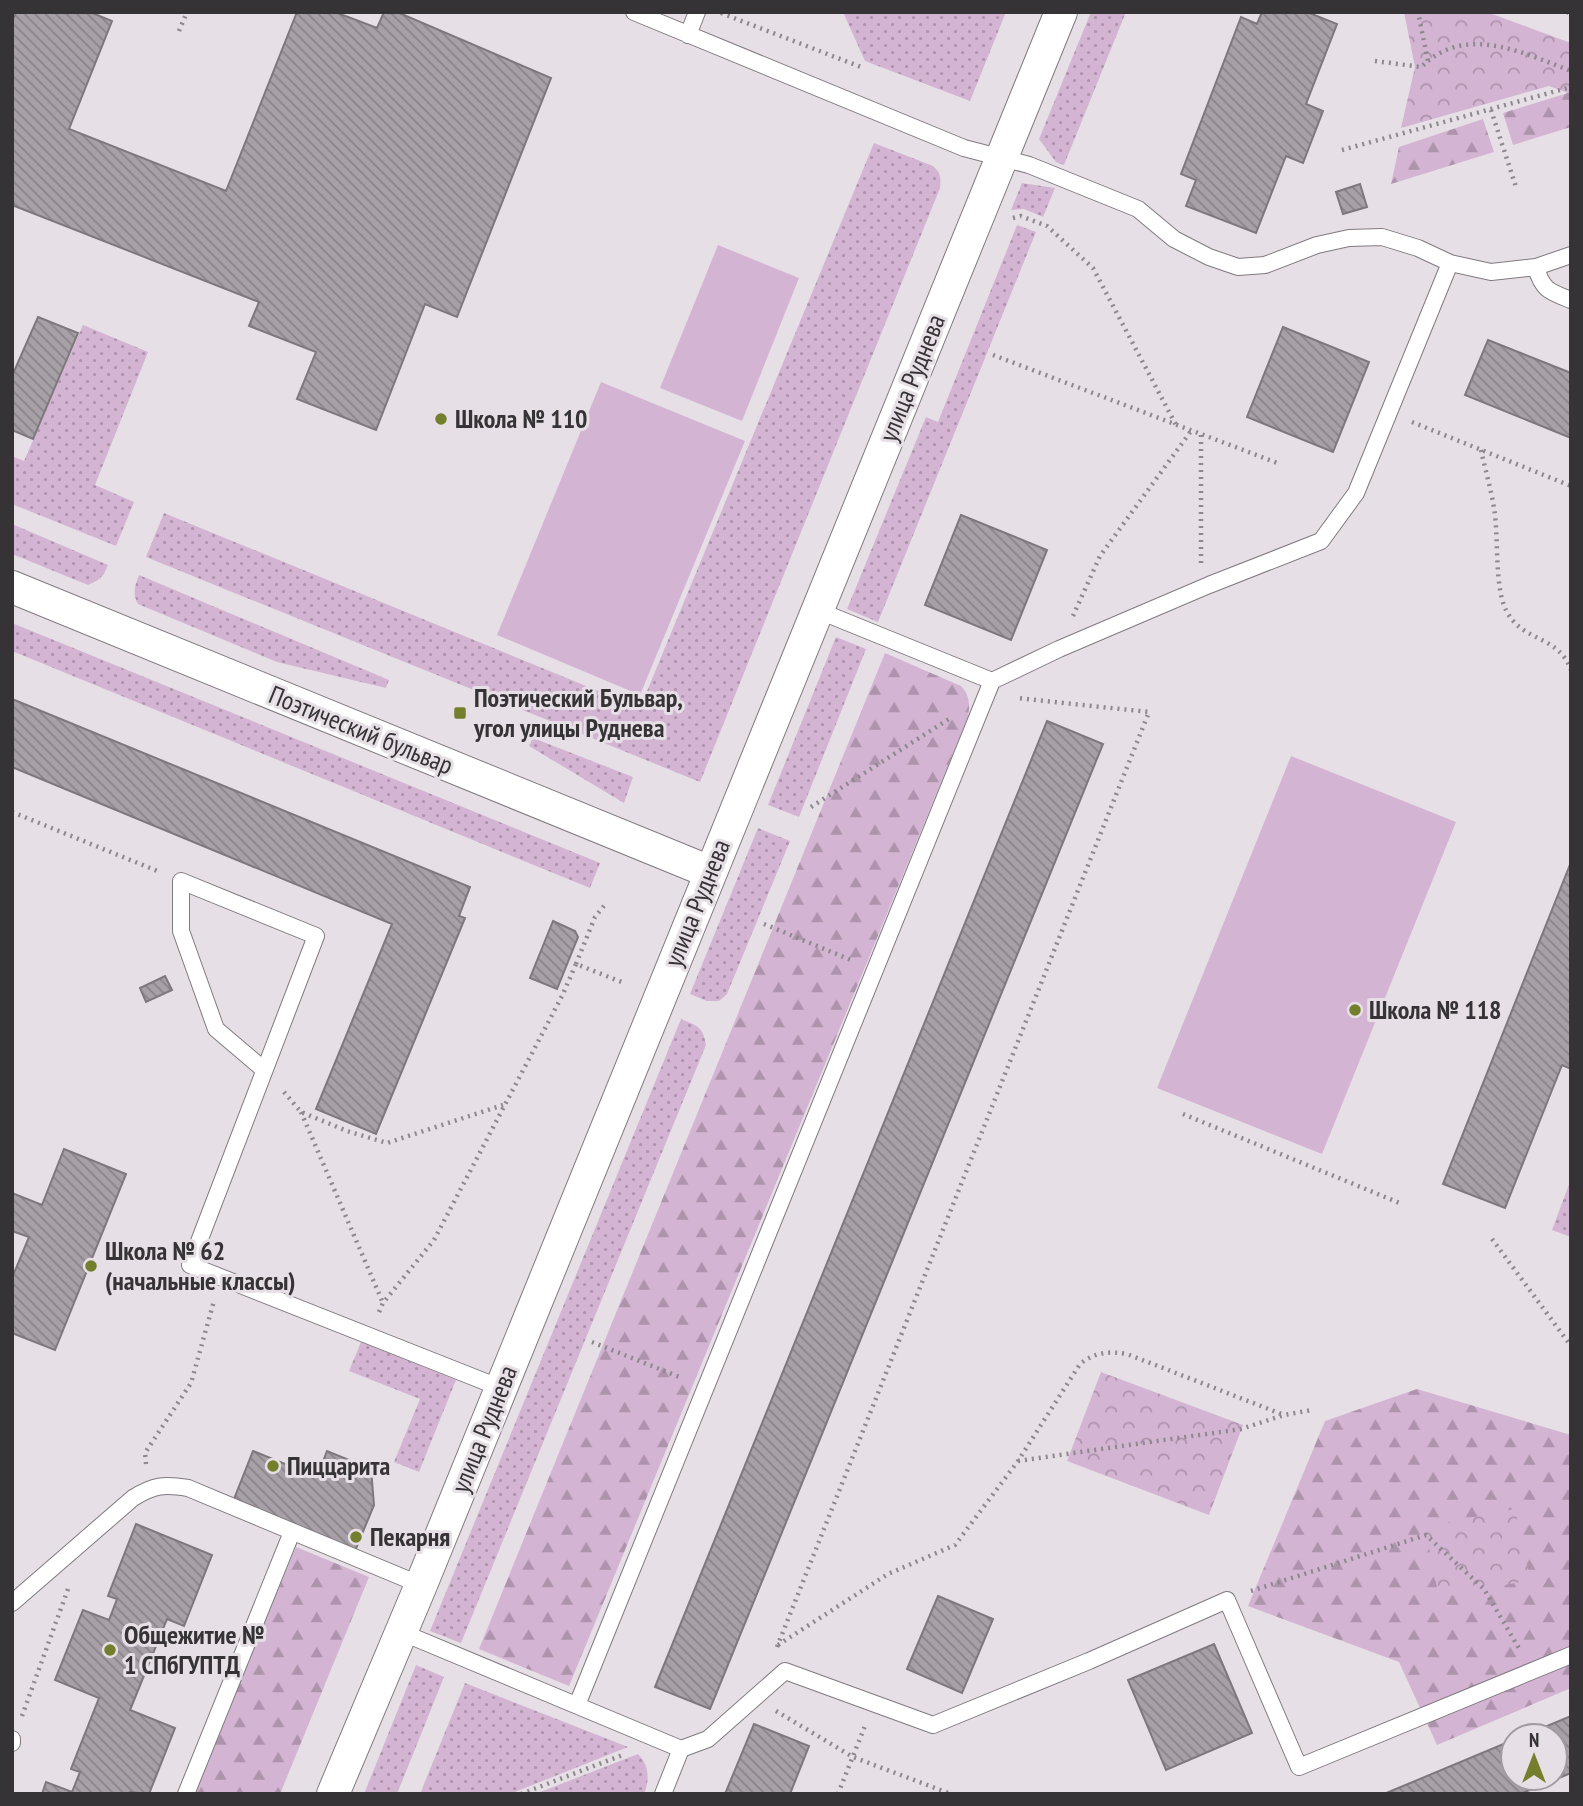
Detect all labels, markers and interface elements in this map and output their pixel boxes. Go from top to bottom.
street label: улица Руднева [871,309,952,446]
place label: Школа № 110 [455,402,588,435]
marker: Школа № 110 [433,411,449,427]
street label: Поэтический бульвар [264,678,458,781]
place label: Поэтический Бульвар, угол улицы Руднева [473,681,683,744]
marker: Поэтический Бульвар, угол улицы Руднева [452,705,468,721]
street label: улица Руднева [656,834,737,971]
place label: Школа № 118 [1369,993,1502,1026]
marker: Школа № 118 [1347,1002,1363,1018]
place label: Школа № 62 (начальные классы) [105,1234,295,1297]
marker: Школа № 62 (начальные классы) [83,1258,99,1274]
street label: улица Руднева [443,1360,524,1497]
place label: Пиццарита [287,1449,390,1482]
marker: Пиццарита [265,1458,281,1474]
place label: Пекарня [370,1520,450,1553]
marker: Пекарня [348,1529,364,1545]
place label: Общежитие № 1 СПбГУПТД [124,1618,264,1681]
marker: Общежитие № 1 СПбГУПТД [102,1642,118,1658]
north arrow [1499,1722,1569,1792]
text: N [1529,1728,1539,1752]

